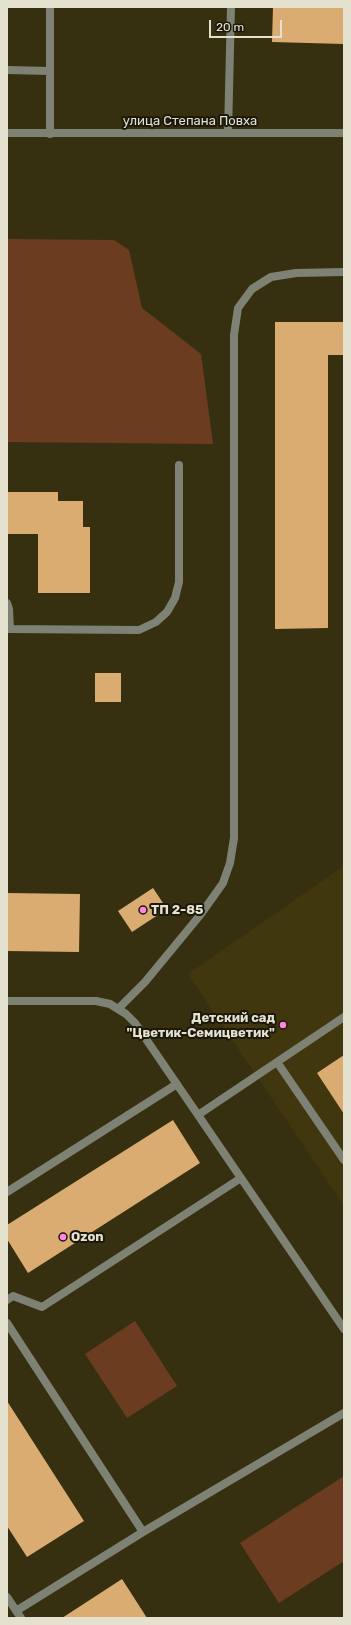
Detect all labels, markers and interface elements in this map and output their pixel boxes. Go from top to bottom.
scale bar [211,12,284,38]
text: 20 m [216,20,244,34]
street label: улица Степана Повха [123,113,257,129]
place label: ТП 2-85 [151,902,203,918]
marker: ТП 2-85 [138,905,148,915]
place label: Детский сад "Цветик-Семицветик" [126,1010,275,1041]
marker: Детский сад "Цветик-Семицветик" [278,1020,288,1030]
place label: Ozon [71,1229,104,1245]
marker: Ozon [58,1232,68,1242]

